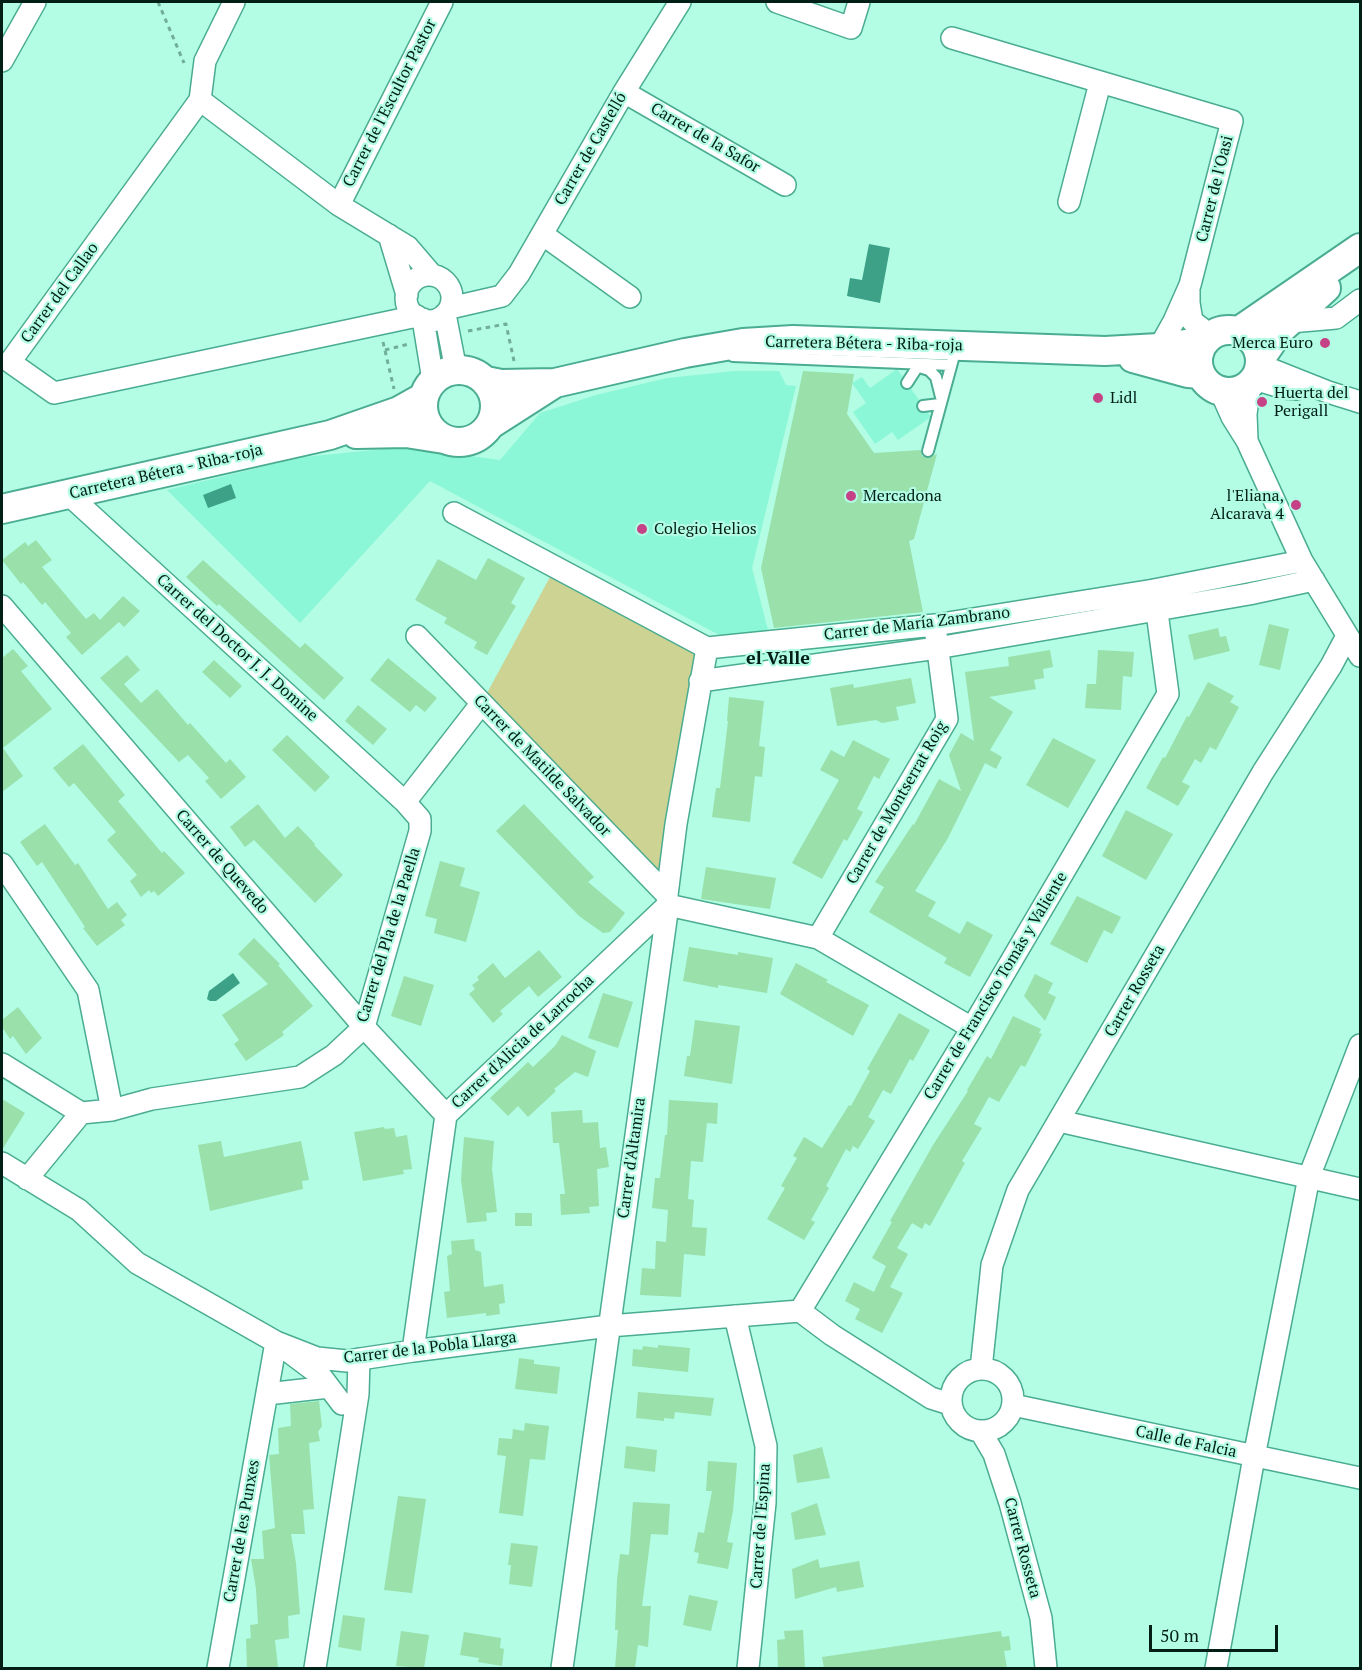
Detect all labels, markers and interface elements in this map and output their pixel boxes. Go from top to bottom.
street label: Carrer de l'Escultor Pastor [339,16,441,190]
street label: Carrer de Castelló [551,89,631,209]
street label: Carrer de la Safor [647,99,763,177]
street label: Carrer de l'Oasi [1192,134,1238,244]
street label: Carrer del Callao [17,239,103,347]
street label: Carretera Bétera - Riba-roja [765,333,963,355]
place label: Merca Euro [1232,333,1313,353]
marker: Merca Euro [1318,336,1332,350]
place label: Huerta del Perigall [1274,383,1349,421]
place label: Lidl [1110,388,1137,408]
marker: Lidl [1091,391,1105,405]
marker: Huerta del Perigall [1255,395,1269,409]
street label: Carretera Bétera - Riba-roja [67,440,265,504]
place label: Mercadona [863,486,942,506]
place label: l'Eliana, Alcarava 4 [1210,486,1284,524]
marker: Mercadona [844,489,858,503]
marker: l'Eliana, Alcarava 4 [1289,498,1303,512]
place label: Colegio Helios [654,519,757,539]
marker: Colegio Helios [635,522,649,536]
street label: Carrer del Doctor J. J. Domine [152,570,322,726]
street label: Carrer de María Zambrano [823,603,1011,645]
district label: el Valle [746,648,810,670]
street label: Carrer de Matilde Salvador [469,691,615,841]
street label: Carrer de Montserrat Roig [842,718,952,888]
street label: Carrer de Quevedo [171,806,273,918]
street label: Carrer del Pla de la Paella [353,845,425,1025]
street label: Carrer de Francisco Tomás y Valiente [920,869,1072,1103]
street label: Carrer Rosseta [1101,941,1169,1041]
street label: Carrer d'Alicia de Larrocha [448,971,598,1113]
street label: Carrer d'Altamira [614,1096,650,1220]
street label: Carrer de la Pobla Llarga [342,1328,518,1368]
street label: Calle de Falcia [1134,1422,1238,1462]
street label: Carrer de les Punxes [220,1458,264,1604]
street label: Carrer de l'Espina [747,1463,775,1589]
street label: Carrer Rosseta [999,1496,1045,1600]
scale bar [1152,1613,1281,1651]
text: 50 m [1160,1623,1199,1647]

